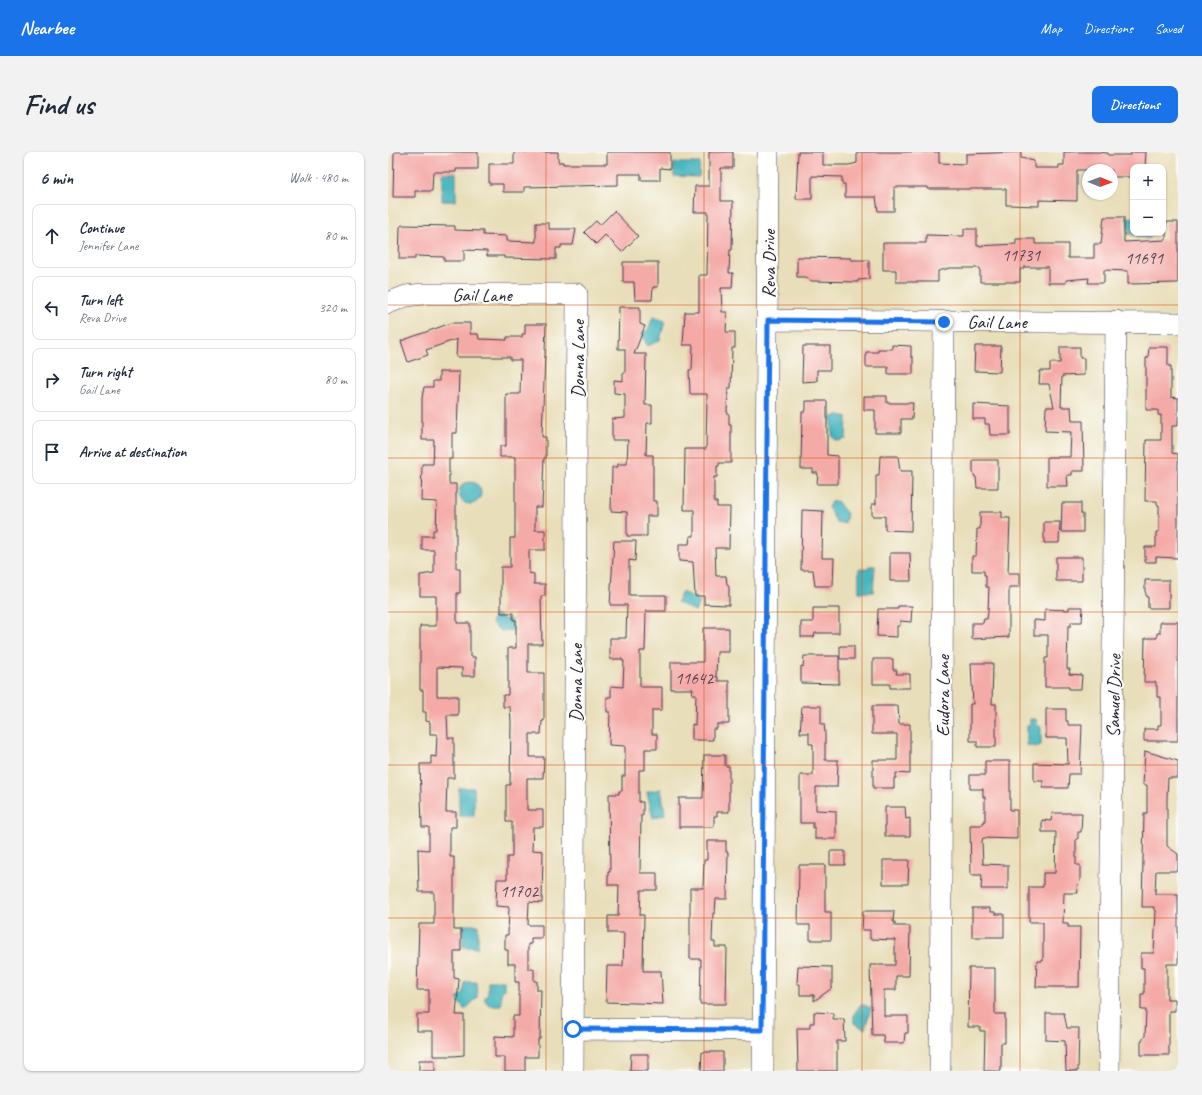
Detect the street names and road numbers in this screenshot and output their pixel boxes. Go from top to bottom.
street label: Reva Drive [757,228,781,298]
street label: Gail Lane [452,283,514,307]
street label: Gail Lane [967,310,1029,334]
street label: Donna Lane [566,318,590,398]
street label: Donna Lane [564,642,588,722]
street label: Samuel Drive [1101,652,1127,738]
street label: Eudora Lane [931,653,955,737]

